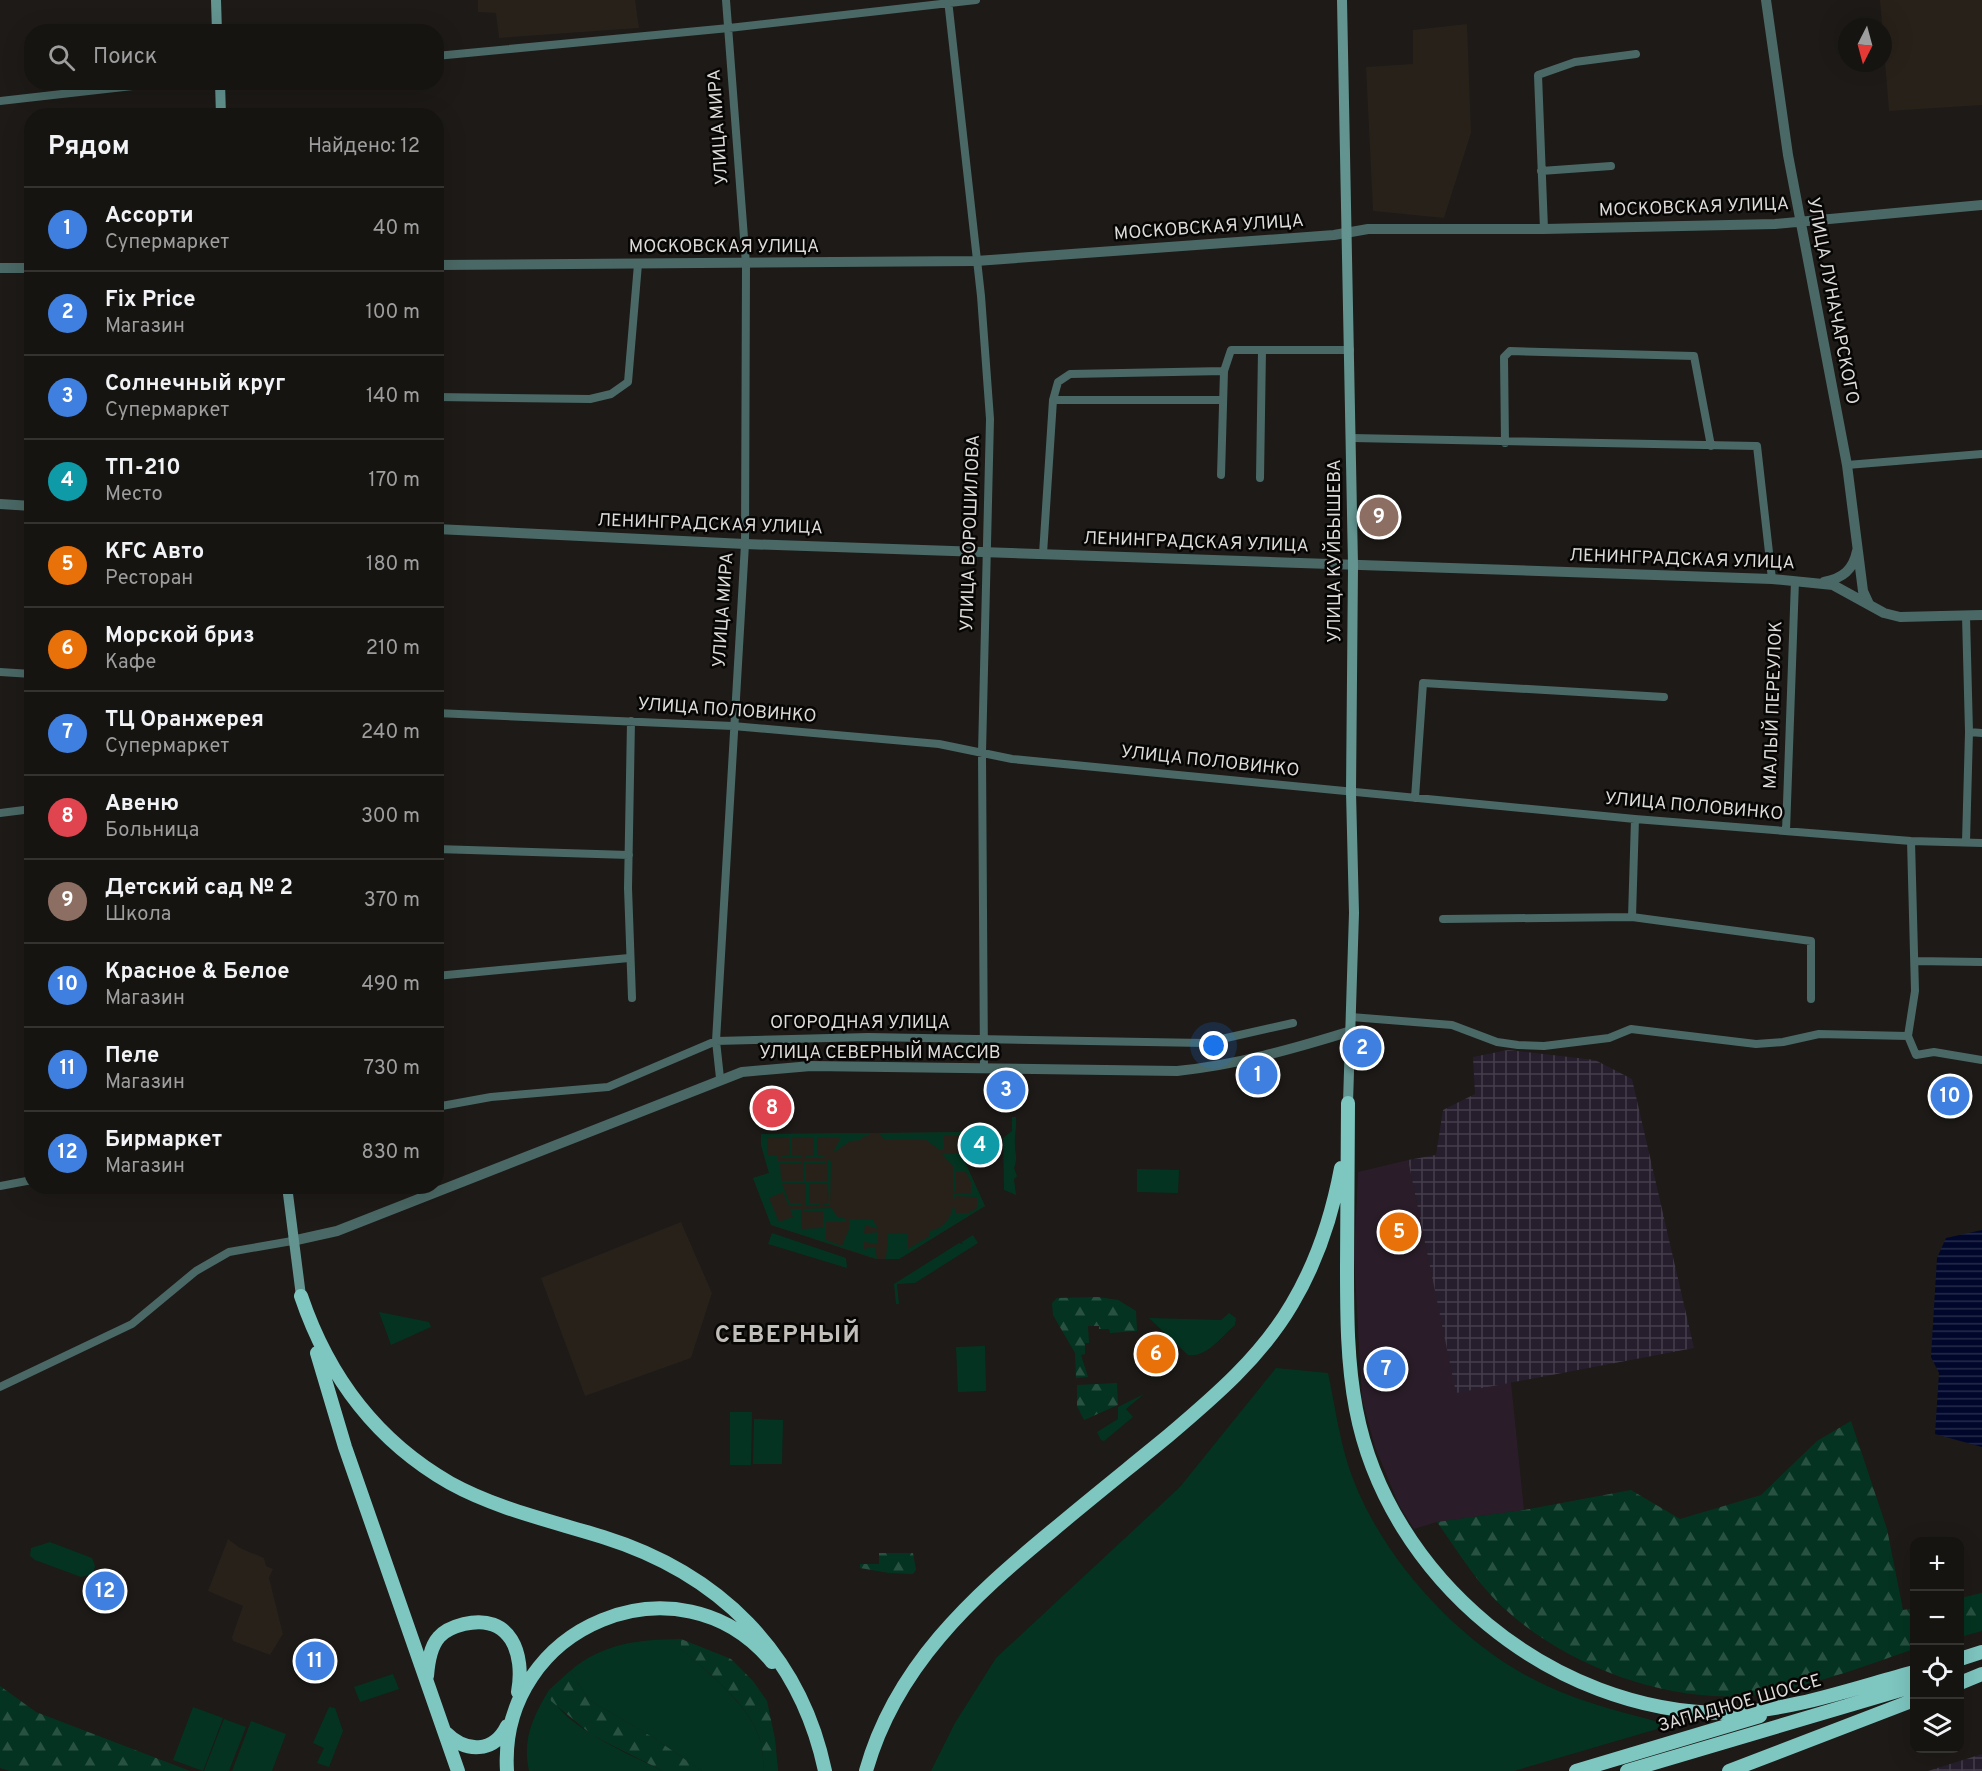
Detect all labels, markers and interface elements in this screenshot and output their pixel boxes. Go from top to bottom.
north arrow [1838,18,1892,72]
search box [24,24,444,90]
icon: search [45,41,78,74]
text: Поиск [93,44,157,71]
street label: УЛИЦА МИРА [703,68,735,186]
text: Рядом [48,131,130,164]
text: Найдено: 12 [308,134,420,160]
street label: МОСКОВСКАЯ УЛИЦА [1598,193,1790,223]
street label: УЛИЦА ЛУНАЧАРСКОГО [1801,196,1863,406]
text: Ассорти [105,203,194,230]
street label: МОСКОВСКАЯ УЛИЦА [1113,210,1305,246]
text: 1 [64,216,72,242]
text: 40 m [373,216,420,242]
text: Супермаркет [105,230,229,256]
street label: МОСКОВСКАЯ УЛИЦА [629,236,819,259]
text: Fix Price [105,287,196,314]
text: 2 [61,300,74,326]
text: 100 m [365,300,420,326]
text: Магазин [105,314,185,340]
text: Солнечный круг [105,371,285,398]
text: 3 [62,384,74,410]
text: 140 m [366,384,420,410]
text: Супермаркет [105,398,229,424]
street label: УЛИЦА ВОРОШИЛОВА [956,434,986,632]
text: ТП-210 [105,455,181,482]
street label: УЛИЦА КУЙБЫШЕВА [1322,459,1347,643]
text: 4 [61,468,74,494]
text: 170 m [368,468,420,494]
text: Место [105,482,163,508]
pin: 9 [1360,494,1398,540]
street label: ЛЕНИНГРАДСКАЯ УЛИЦА [597,510,823,540]
street label: ЛЕНИНГРАДСКАЯ УЛИЦА [1083,528,1309,558]
text: KFC Авто [105,539,204,566]
street label: ЛЕНИНГРАДСКАЯ УЛИЦА [1569,545,1795,575]
street label: УЛИЦА МИРА [708,551,740,669]
text: 5 [61,552,74,578]
text: 180 m [366,552,420,578]
text: Ресторан [105,566,193,592]
street label: МАЛЫЙ ПЕРЕУЛОК [1758,620,1788,789]
text: Морской бриз [105,623,255,650]
text: 6 [61,636,74,662]
text: 210 m [366,636,420,662]
text: Кафе [105,650,156,676]
street label: УЛИЦА ПОЛОВИНКО [637,693,817,729]
text: ТЦ Оранжерея [105,707,264,734]
text: 7 [62,720,73,746]
text: 240 m [361,720,420,746]
text: Супермаркет [105,734,229,760]
street label: УЛИЦА ПОЛОВИНКО [1120,741,1300,783]
street label: УЛИЦА ПОЛОВИНКО [1604,788,1784,826]
text: Авеню [105,791,179,818]
text: 8 [61,804,74,830]
text: 300 m [361,804,420,830]
text: Больница [105,818,199,844]
text: Детский сад № 2 [105,875,293,902]
text: 9 [61,888,74,914]
text: 370 m [364,888,420,914]
text: Школа [105,902,171,928]
text: Красное & Белое [105,959,289,986]
text: 10 [57,972,78,998]
text: 490 m [362,972,420,998]
text: Магазин [105,986,185,1012]
street label: ОГОРОДНАЯ УЛИЦА [770,1012,950,1035]
pin: 2 [1342,1026,1382,1070]
your location [1199,1031,1228,1060]
street label: УЛИЦА СЕВЕРНЫЙ МАССИВ [759,1040,1001,1065]
text: Пеле [105,1043,159,1070]
pin: 1 [1238,1052,1278,1098]
text: 11 [60,1056,76,1082]
text: 730 m [364,1056,420,1082]
pin: 3 [986,1068,1026,1112]
text: Магазин [105,1070,185,1096]
pin: 10 [1930,1074,1970,1118]
pin: 8 [752,1086,792,1130]
pin: 4 [960,1122,1000,1168]
text: Бирмаркет [105,1127,222,1154]
text: 12 [57,1140,78,1166]
text: 830 m [361,1140,420,1166]
text: Магазин [105,1154,185,1180]
pin: 5 [1380,1210,1418,1254]
district label: СЕВЕРНЫЙ [715,1319,861,1351]
pin: 6 [1136,1332,1176,1376]
pin: 7 [1366,1346,1406,1392]
map controls [1910,1537,1964,1753]
button: + [1910,1537,1964,1591]
pin: 12 [86,1568,124,1614]
button: − [1910,1591,1964,1645]
pin: 11 [296,1638,334,1684]
button: locate [1910,1645,1964,1699]
street label: ЗАПАДНОЕ ШОССЕ [1656,1670,1824,1738]
button: layers [1910,1699,1964,1753]

